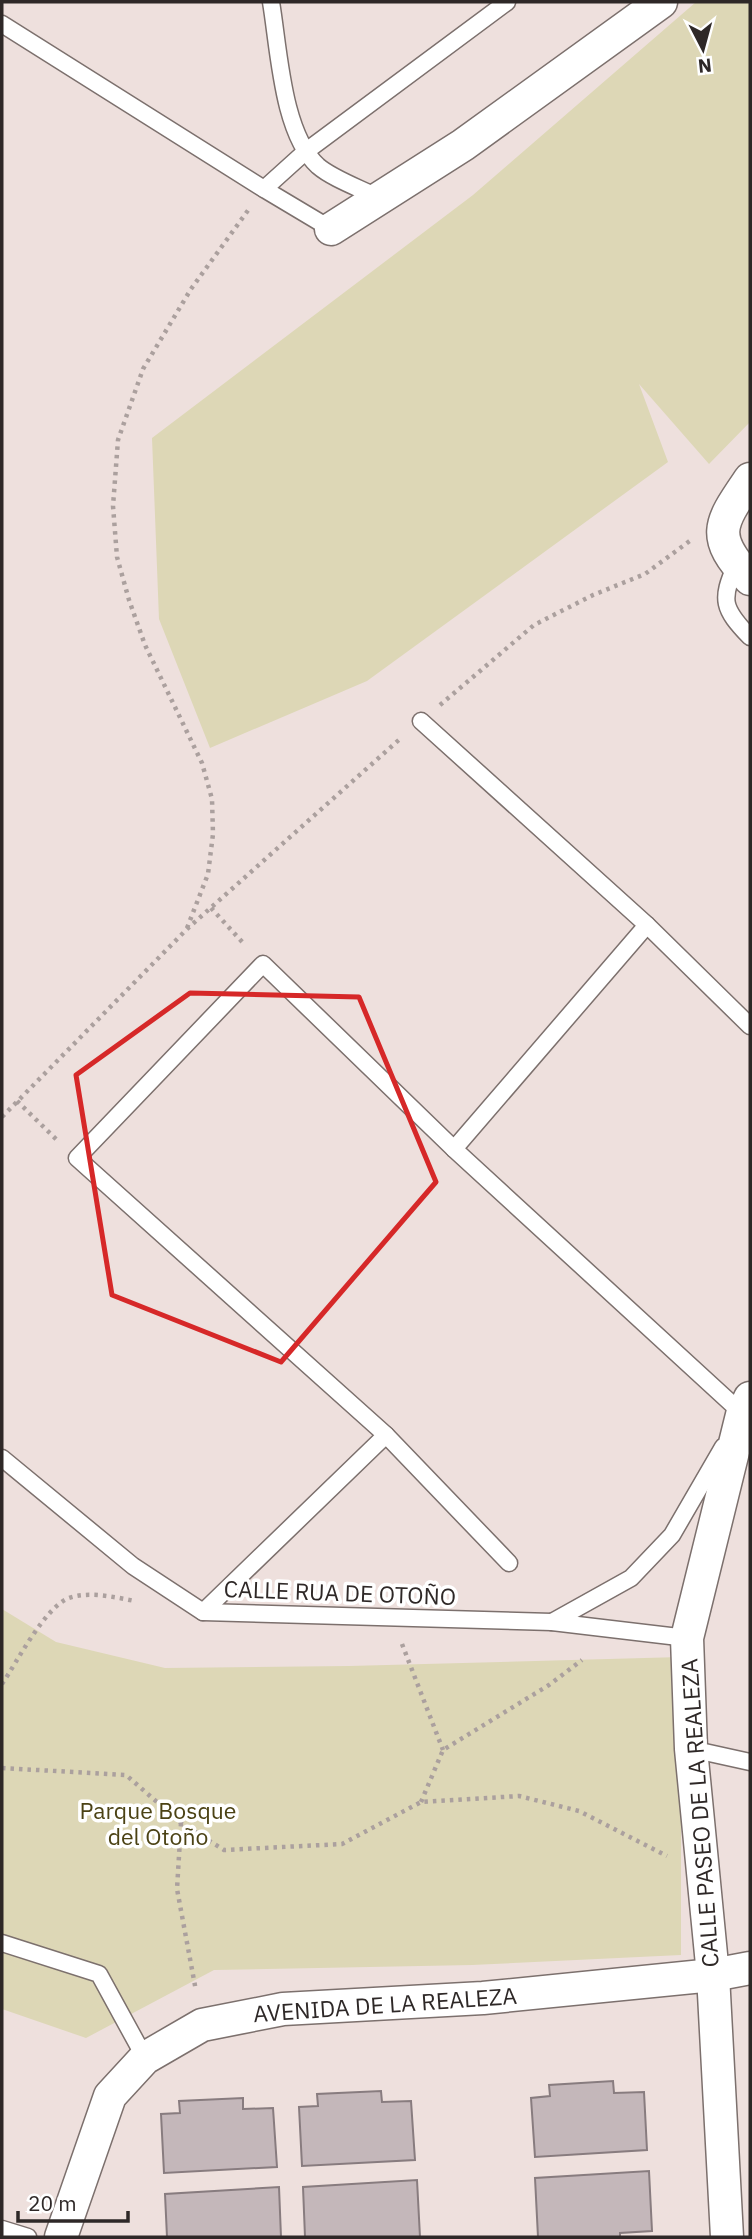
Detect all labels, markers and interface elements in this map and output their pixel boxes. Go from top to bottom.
north arrow [668,14,738,84]
text: N [697,53,713,79]
street label: CALLE RUA DE OTOÑO [223,1573,457,1611]
street label: CALLE PASEO DE LA REALEZA [673,1657,725,1968]
park label: Parque Bosque del Otoño [80,1795,236,1851]
street label: AVENIDA DE LA REALEZA [252,1980,518,2028]
scale bar [18,2180,128,2224]
text: 20 m [28,2189,77,2217]

